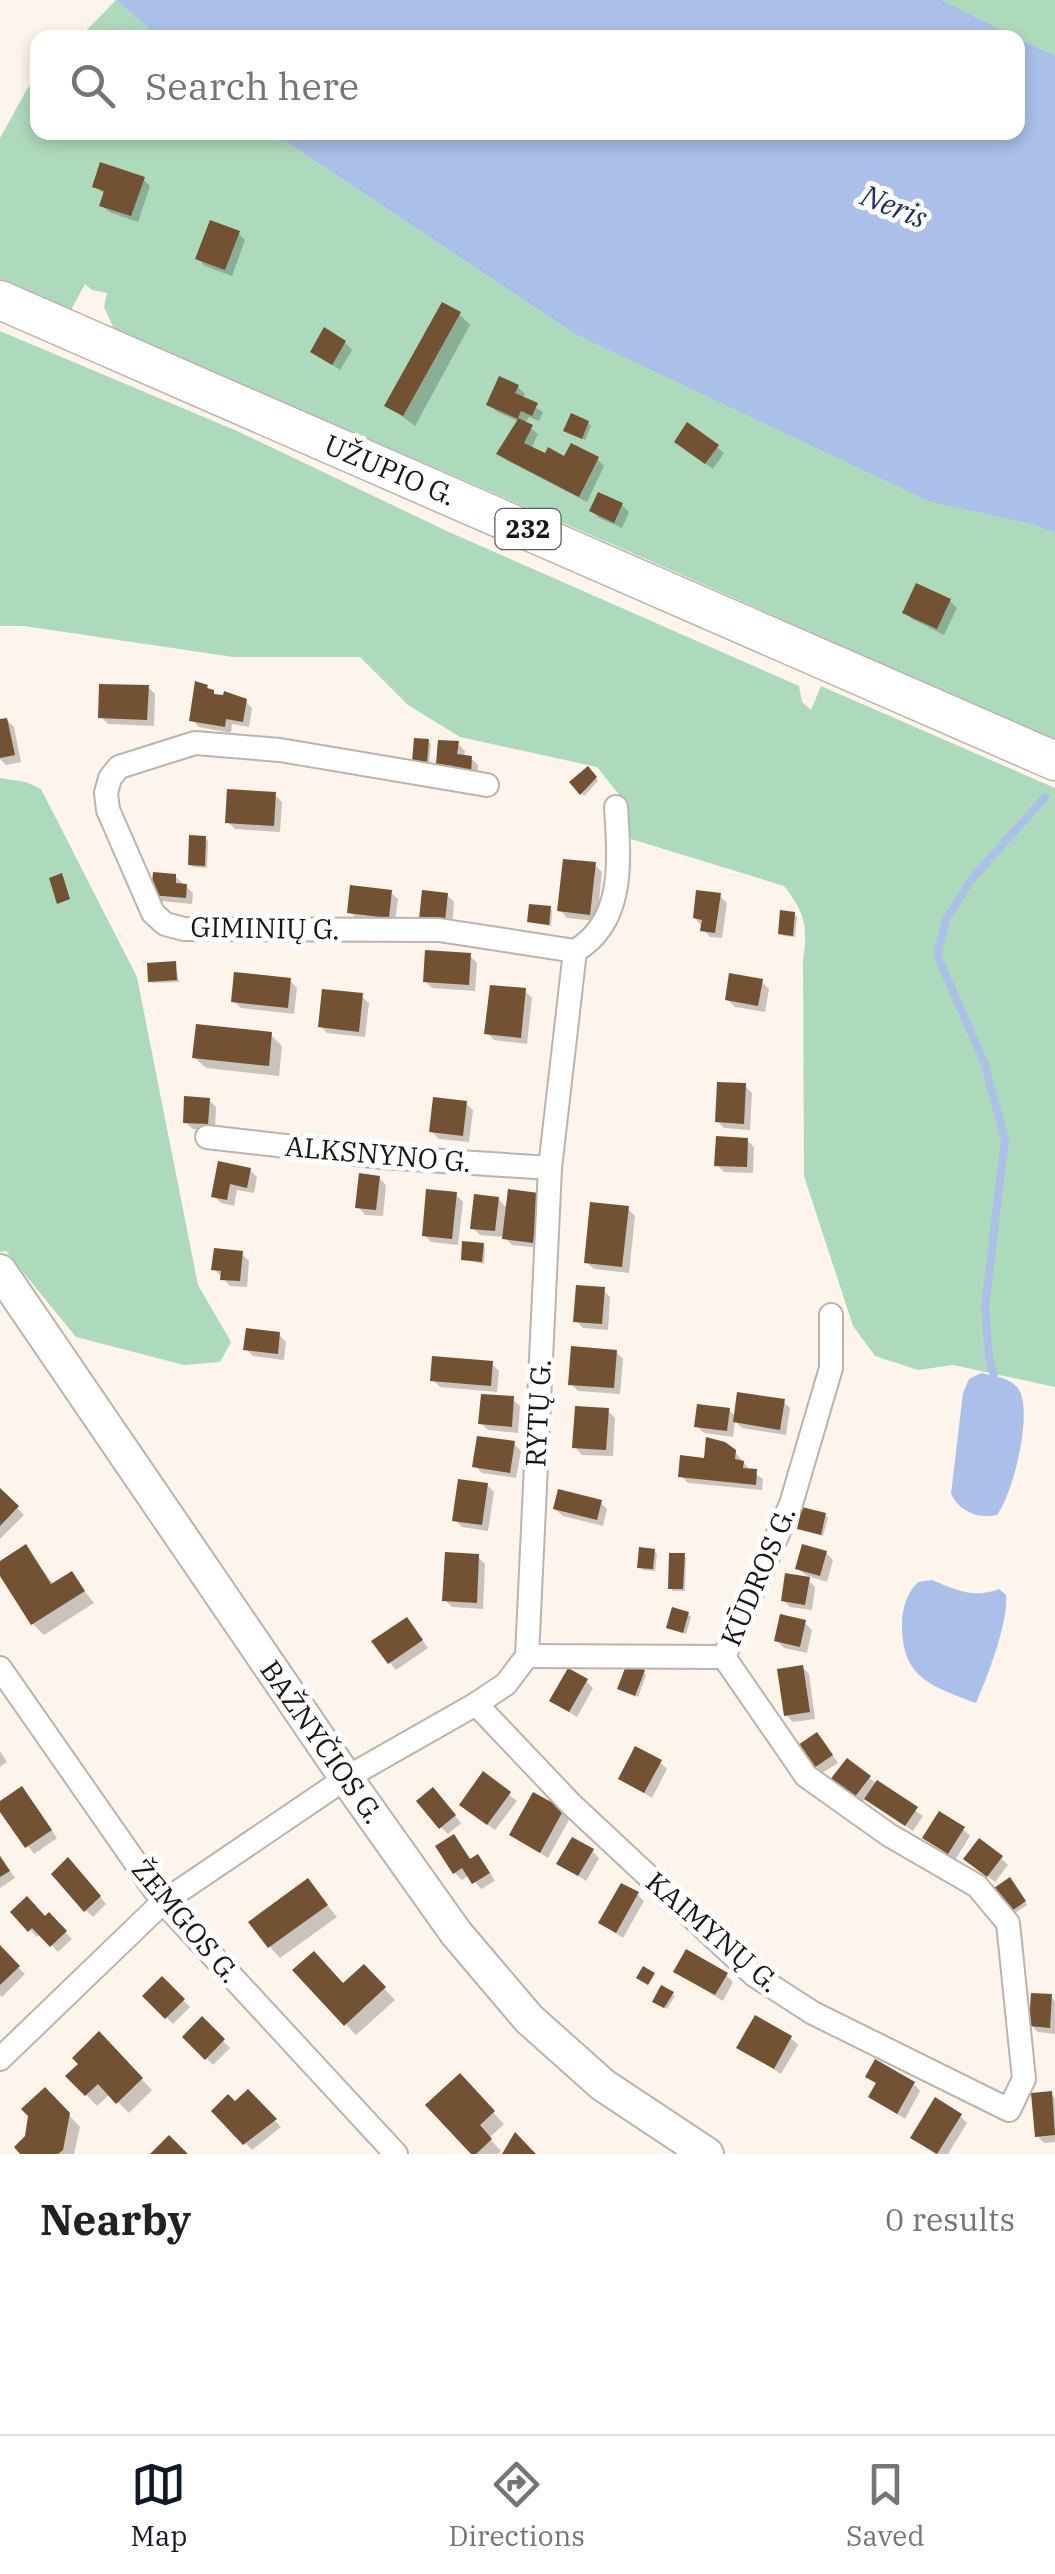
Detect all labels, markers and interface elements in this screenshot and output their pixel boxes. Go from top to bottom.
search box [30,30,1025,140]
icon: search [65,58,120,113]
text: Search here [145,61,359,110]
water label: Neris [855,174,933,236]
street label: UŽUPIO G. [319,425,462,514]
road number: 232 [496,509,560,549]
street label: GIMINIŲ G. [190,908,340,947]
street label: ALKSNYNO G. [283,1127,473,1180]
street label: RYTŲ G. [516,1358,559,1468]
street label: KŪDROS G. [712,1500,804,1651]
street label: BAŽNYČIOS G. [252,1653,392,1831]
street label: ŽEMGOS G. [124,1851,249,1990]
street label: KAIMYNŲ G. [638,1863,788,2000]
text: Nearby [40,2192,191,2247]
text: 0 results [885,2198,1015,2240]
tab: Map [131,2457,187,2554]
tab: Directions [448,2457,585,2554]
tab: Saved [846,2457,924,2554]

